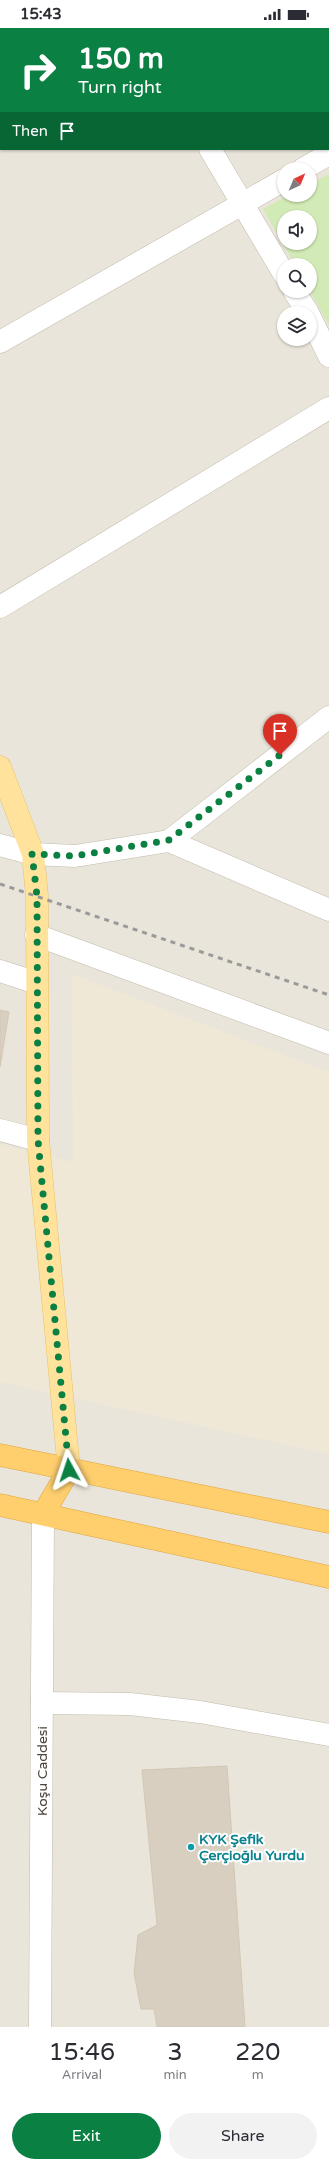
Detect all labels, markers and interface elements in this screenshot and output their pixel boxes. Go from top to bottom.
text: 15:43 [20,5,62,23]
text: 150 m [78,42,164,76]
icon: right [12,44,64,96]
text: Turn right [78,76,162,98]
icon: arrive [56,120,78,142]
text: Then [12,122,48,140]
north arrow [277,162,317,202]
map controls [277,162,317,346]
button: sound [277,210,317,250]
button: search [277,258,317,298]
button: layers [277,306,317,346]
pin [263,714,297,755]
icon: arrive [269,720,291,742]
position arrow [48,1449,90,1491]
street label: Koşu Caddesi [34,1726,51,1816]
place label: KYK Şefik Çerçioğlu Yurdu [199,1831,305,1864]
marker: KYK Şefik Çerçioğlu Yurdu [186,1842,196,1852]
text: 15:46 [49,2038,115,2067]
text: 3 [168,2038,183,2067]
text: 220 [235,2038,280,2067]
text: Arrival [62,2067,102,2083]
text: min [164,2067,187,2083]
text: m [252,2067,264,2083]
button: Exit [12,2113,161,2159]
button: Share [169,2113,317,2159]

